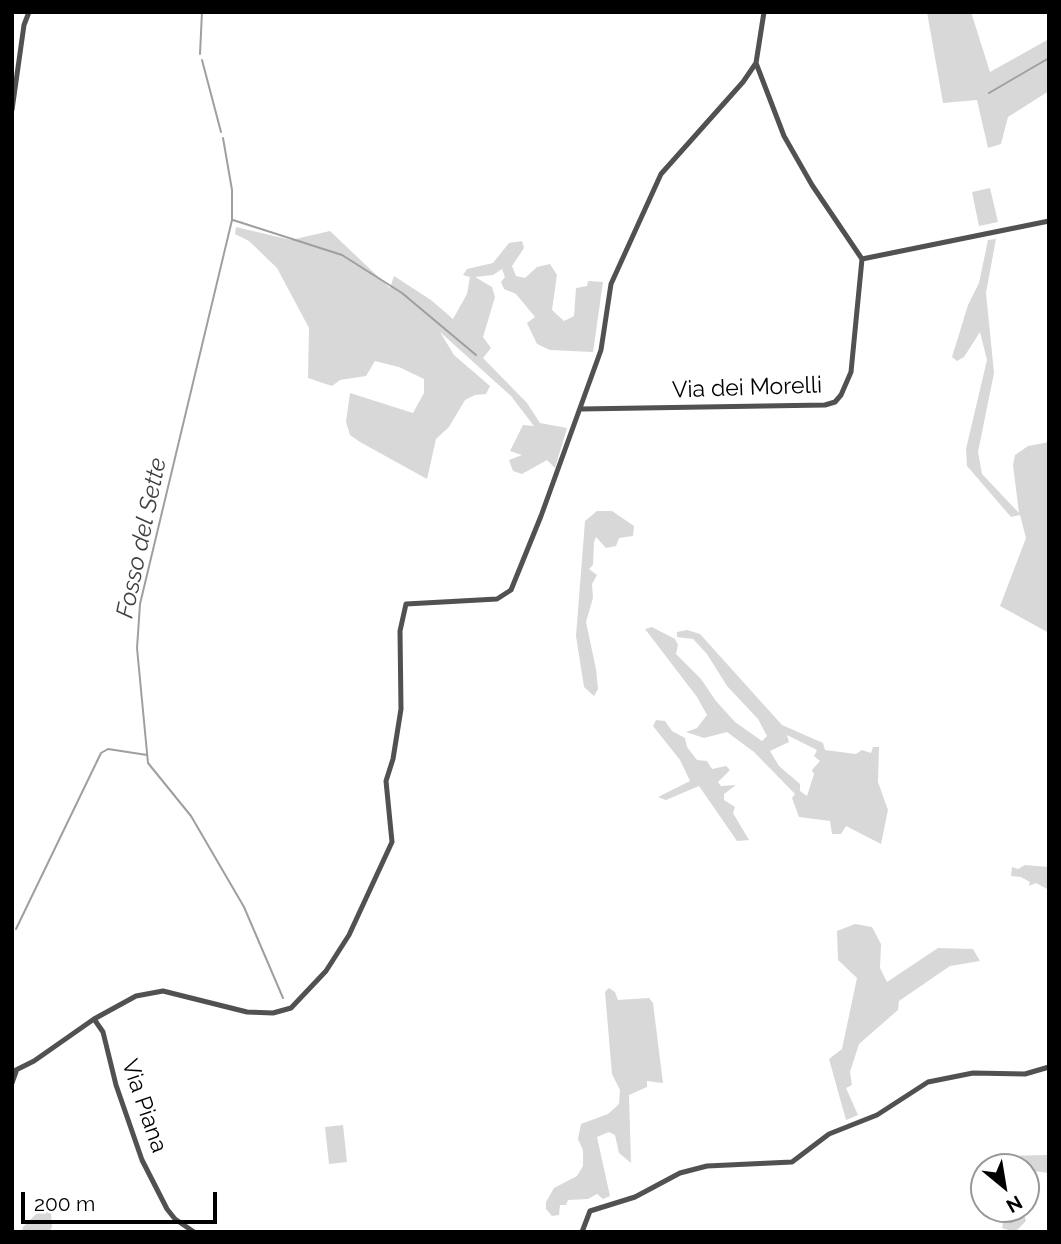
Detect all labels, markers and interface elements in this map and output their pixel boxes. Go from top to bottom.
street label: Via dei Morelli [672,372,822,404]
water label: Fosso del Sette [111,455,173,621]
street label: Via Piana [115,1056,173,1156]
north arrow [970,1153,1040,1223]
scale bar [24,1178,220,1222]
text: 200 m [34,1191,95,1216]
text: N [1003,1191,1026,1218]

